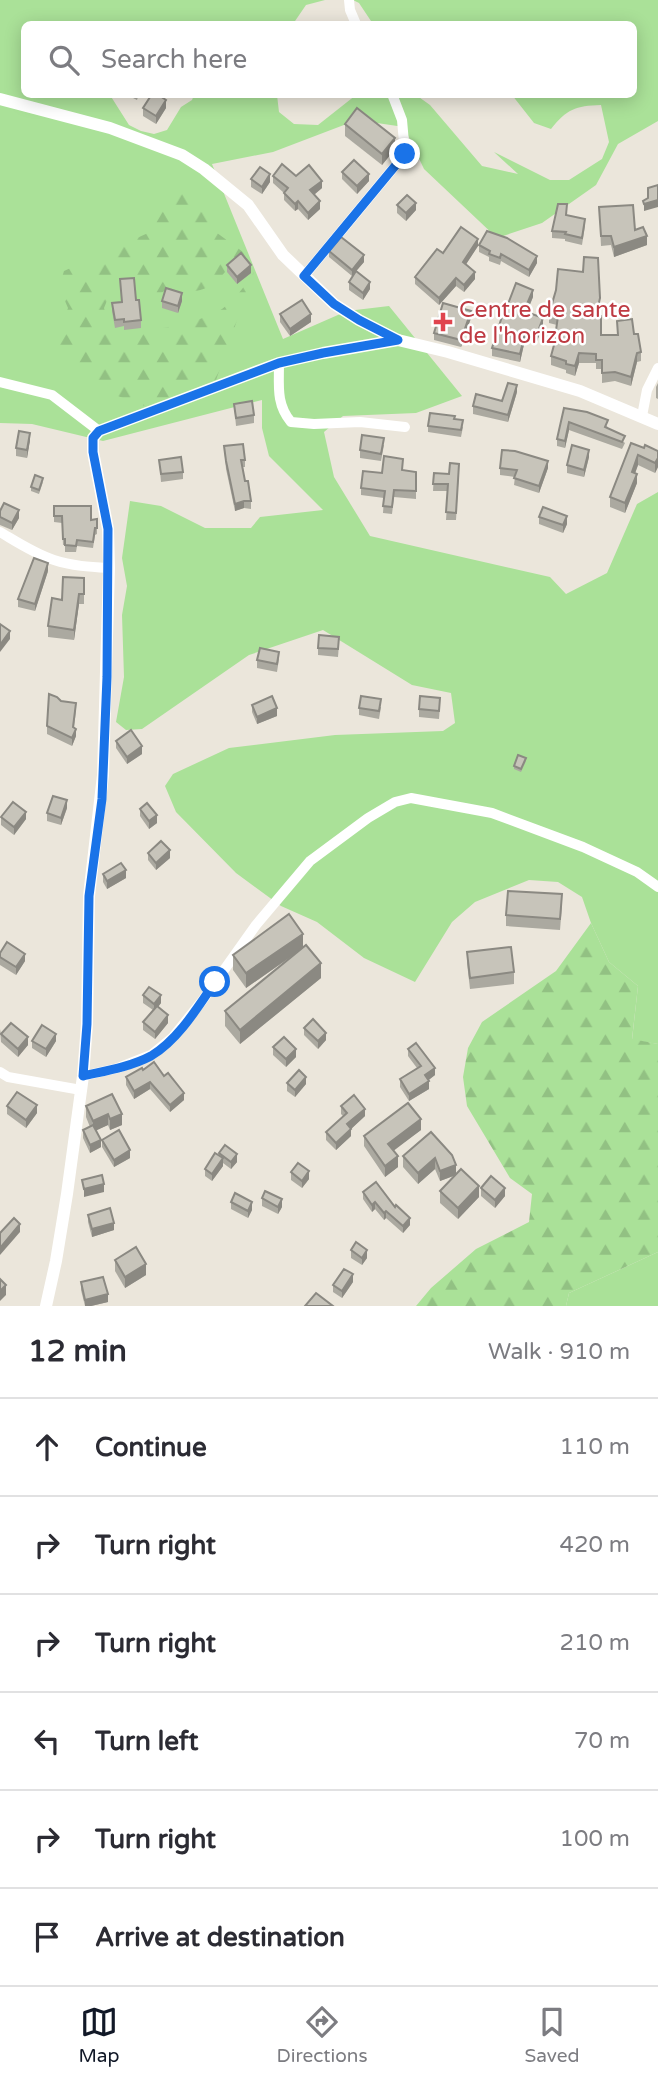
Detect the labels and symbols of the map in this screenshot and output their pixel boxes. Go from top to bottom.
route end [389,138,420,169]
place label: Centre de sante de l'horizon [459,296,630,350]
marker: Centre de sante de l'horizon [433,312,453,332]
route start [199,966,230,997]

